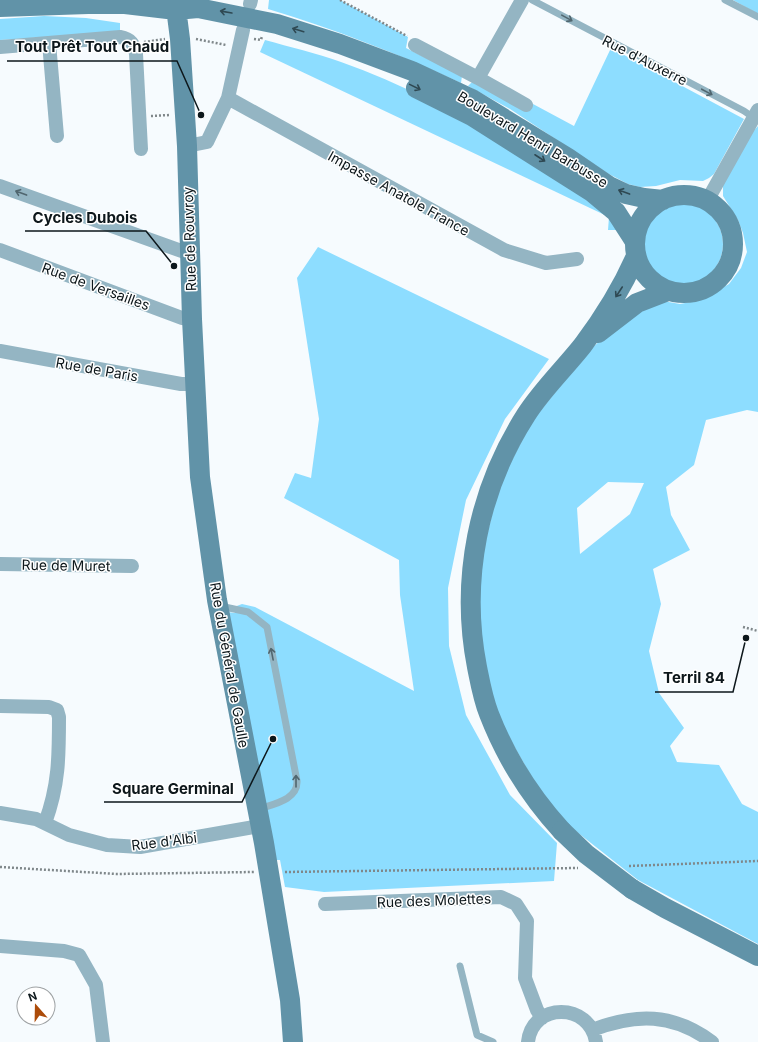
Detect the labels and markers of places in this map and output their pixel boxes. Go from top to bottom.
callout: Tout Prêt Tout Chaud [7,34,177,61]
callout: Cycles Dubois [25,204,146,231]
callout: Terril 84 [655,665,733,692]
callout: Square Germinal [104,775,242,802]

